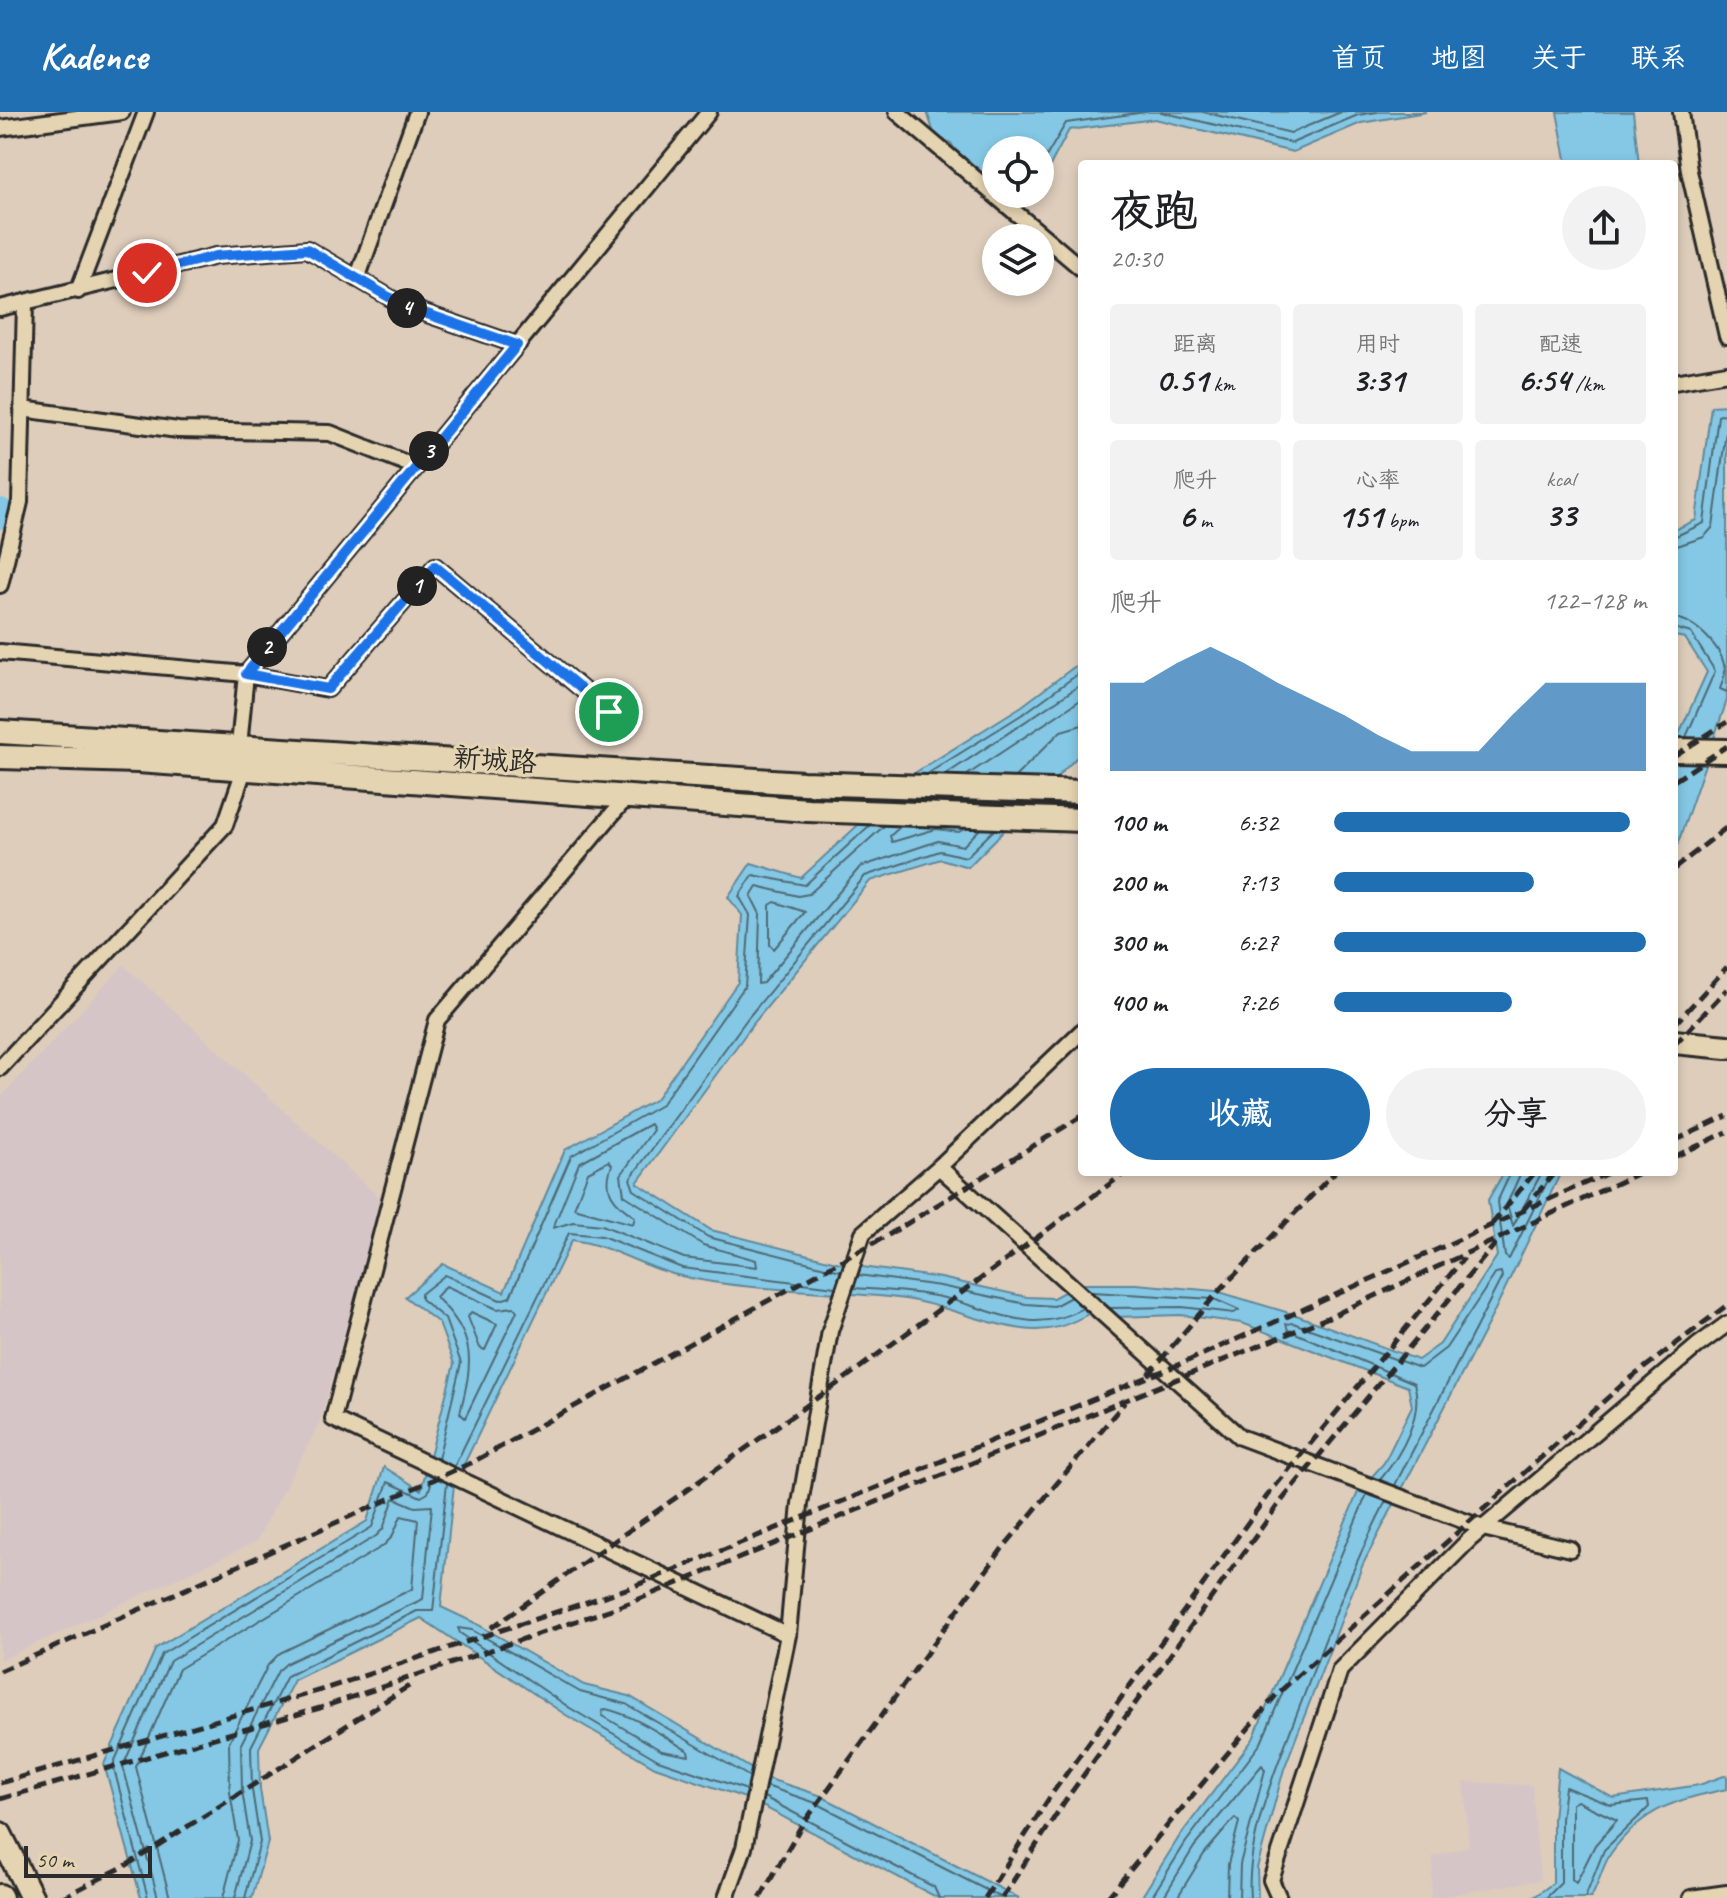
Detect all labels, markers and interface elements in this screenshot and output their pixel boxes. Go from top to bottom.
text: Kadence [40,33,147,80]
text: 首页 [1331,40,1387,75]
text: 地图 [1431,40,1487,75]
text: 关于 [1531,40,1587,75]
text: 联系 [1631,40,1687,75]
map controls [982,136,1054,296]
button: locate [982,136,1054,208]
text: 夜跑 [1110,184,1198,239]
button: share [1562,186,1646,270]
button: layers [982,224,1054,296]
pin [113,239,181,307]
text: 20:30 [1110,242,1162,275]
icon: check [125,251,169,295]
pin: 4 [387,288,427,328]
text: 4 [402,294,412,322]
text: 距离 [1173,330,1217,358]
text: 用时 [1356,330,1400,358]
text: 配速 [1539,330,1583,358]
text: 0.51 [1156,358,1208,401]
text: 3:31 [1352,358,1404,401]
text: 6:54 [1517,358,1570,401]
text: km [1208,370,1235,398]
text: /km [1570,370,1604,398]
pin: 3 [409,431,449,471]
text: 3 [424,437,434,465]
text: kcal [1546,465,1575,493]
text: 爬升 [1173,466,1217,494]
text: 心率 [1356,466,1400,494]
text: 33 [1545,493,1576,536]
text: 6 [1178,494,1195,537]
text: 151 [1338,494,1383,537]
text: m [1195,506,1212,534]
text: bpm [1383,506,1418,534]
pin: 1 [397,566,437,606]
text: 1 [412,572,422,600]
text: 122–128 m [1543,584,1646,617]
text: 爬升 [1110,586,1162,619]
pin: 2 [247,627,287,667]
text: 2 [262,633,272,661]
pin [575,678,643,746]
icon: arrive [587,690,631,734]
street label: 新城路 [452,739,538,780]
text: 100 m [1110,806,1166,839]
text: 6:32 [1238,806,1278,839]
text: 200 m [1110,866,1166,899]
text: 7:13 [1238,866,1278,899]
text: 300 m [1110,926,1166,959]
text: 6:27 [1238,926,1278,959]
text: 400 m [1110,986,1166,1019]
text: 7:26 [1238,986,1278,1019]
button: 收藏 [1110,1068,1370,1160]
button: 分享 [1386,1068,1646,1160]
scale bar [24,1842,152,1878]
text: 50 m [36,1846,73,1874]

